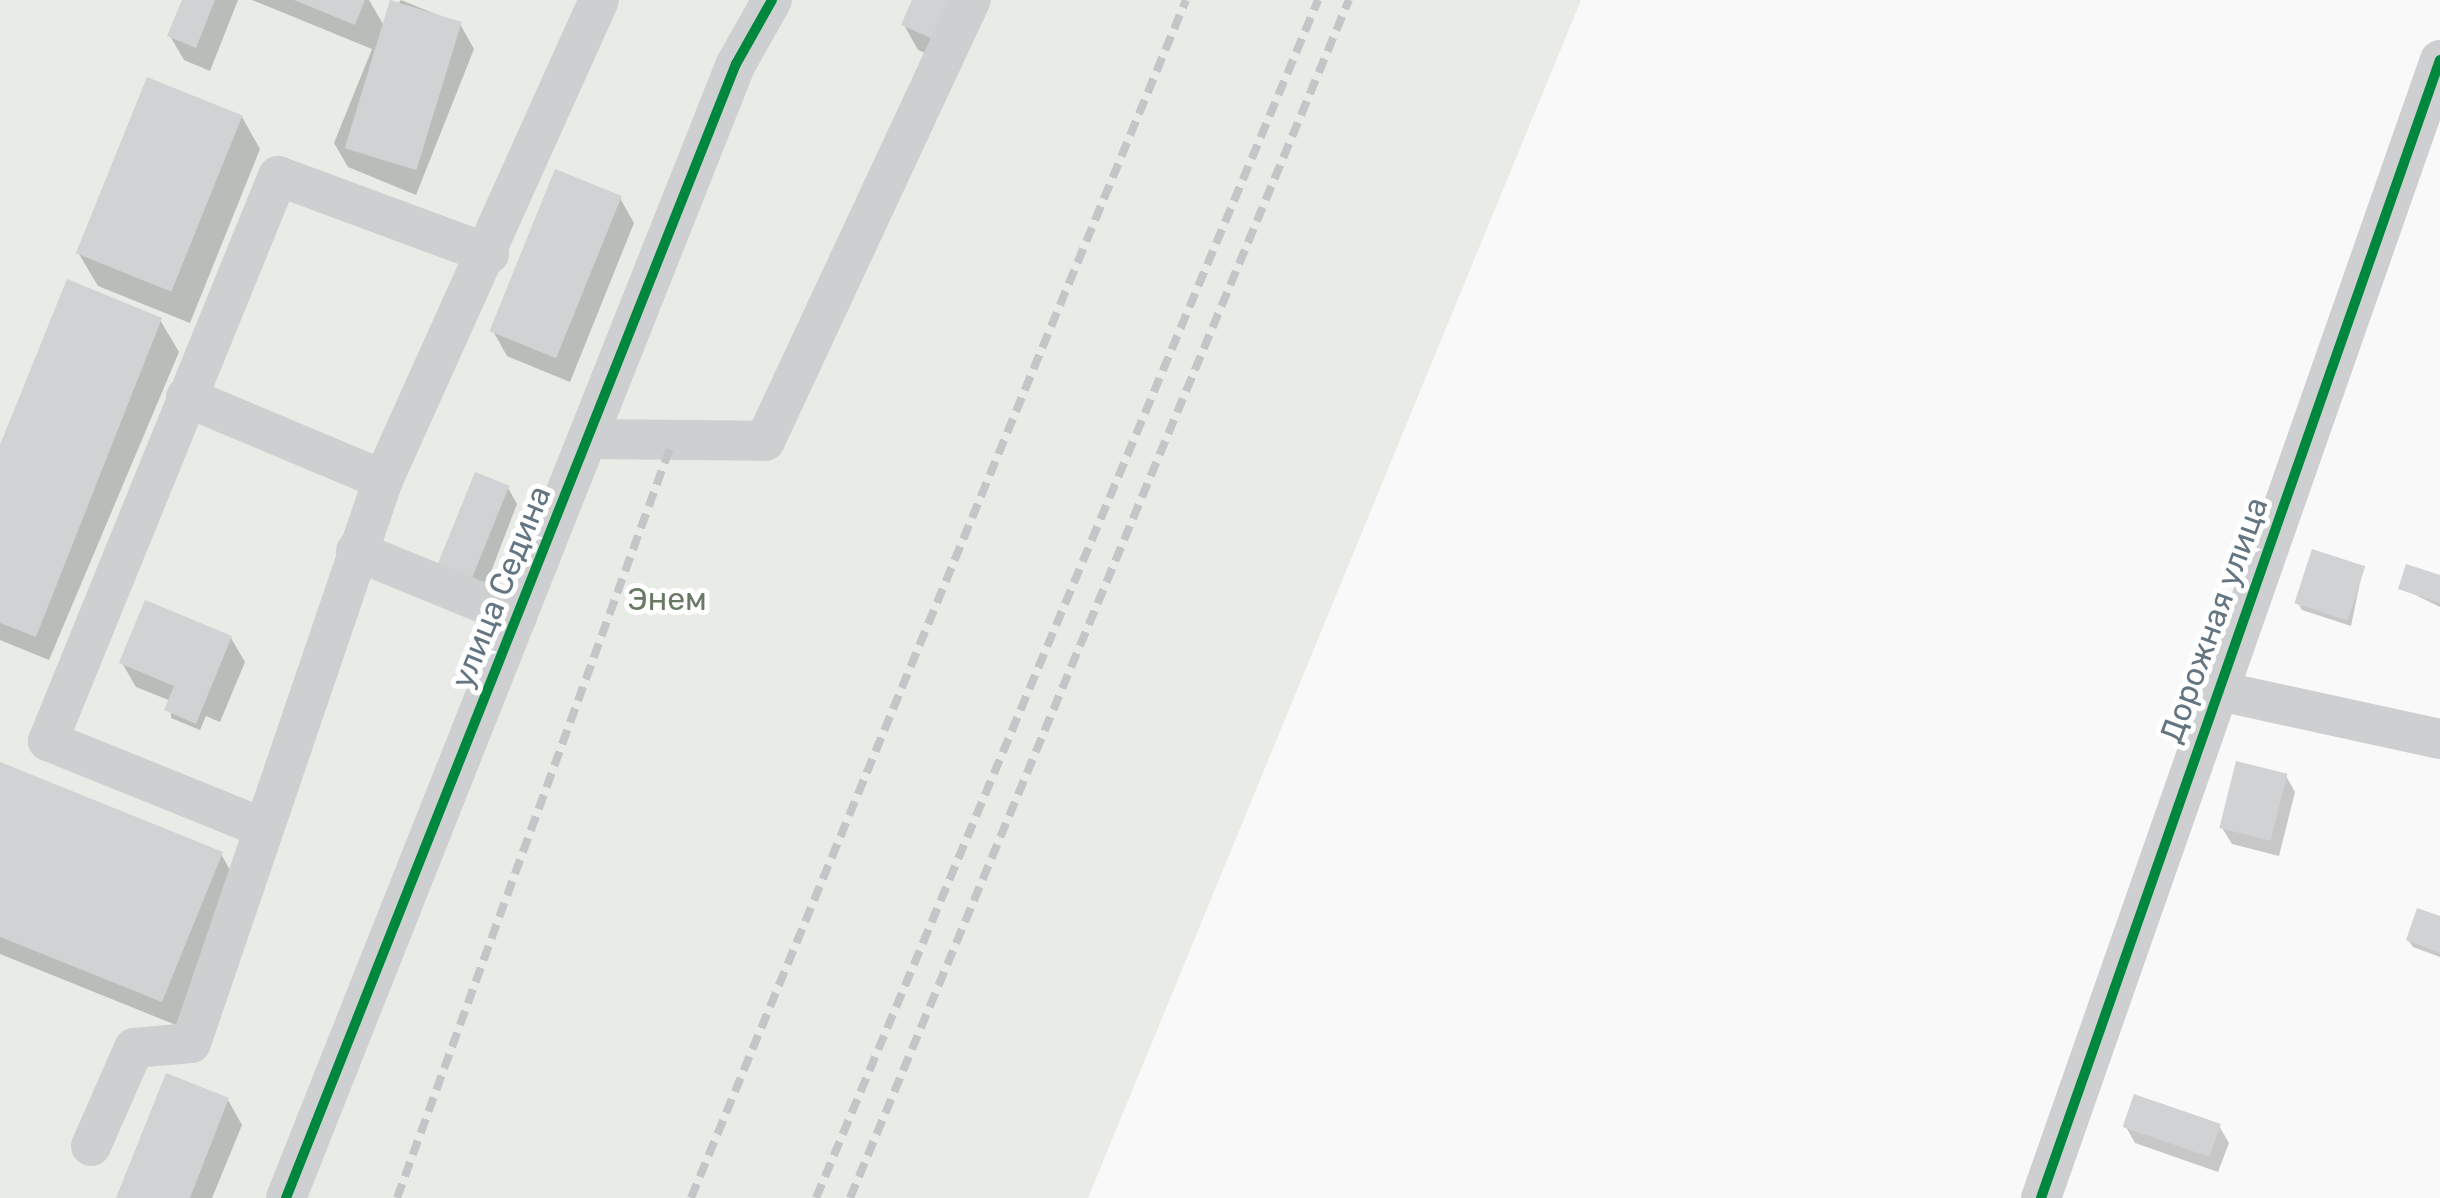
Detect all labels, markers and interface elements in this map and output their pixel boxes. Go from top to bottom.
street label: улица Седина [443,480,559,694]
street label: Дорожная улица [2152,492,2276,748]
park label: Энем [627,580,707,618]

